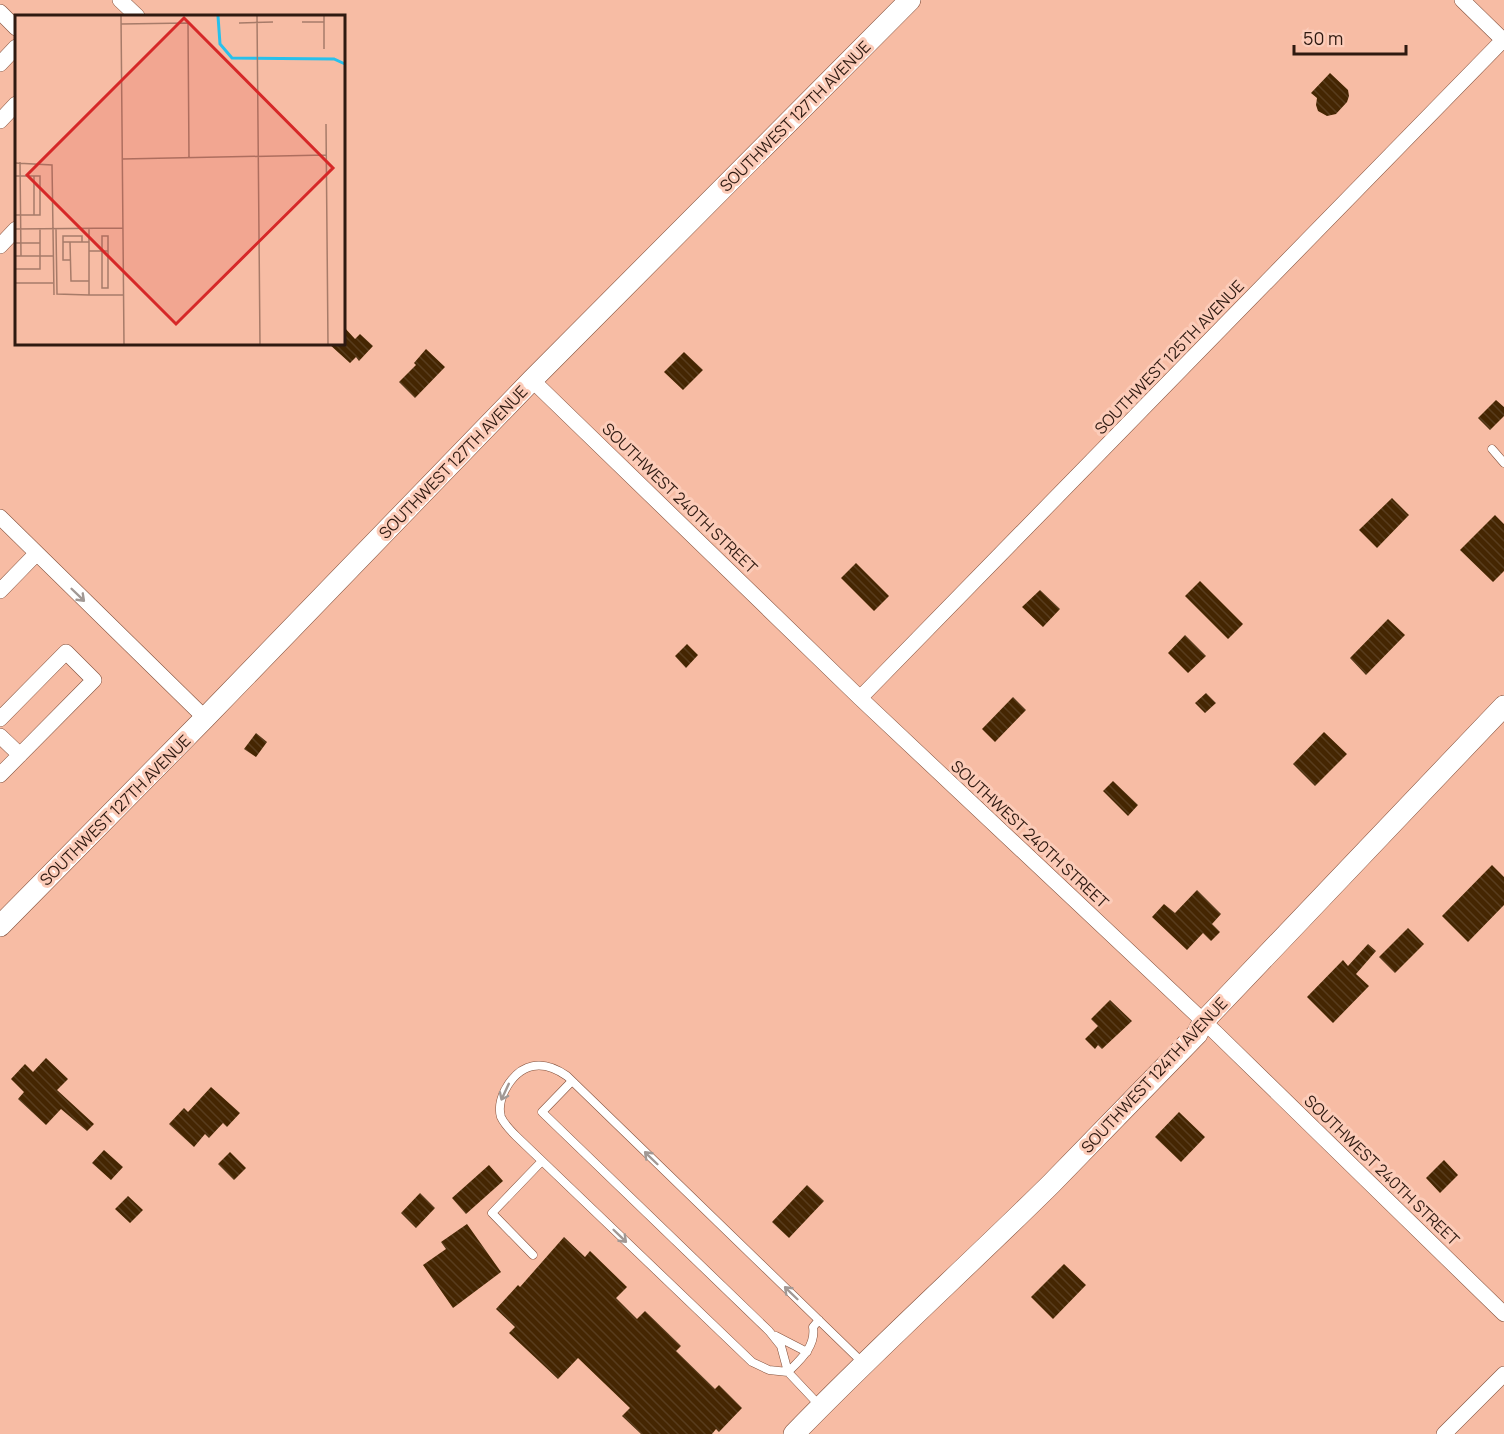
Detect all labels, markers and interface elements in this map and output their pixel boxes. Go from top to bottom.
inset map [15,15,345,345]
scale bar [1294,18,1406,56]
text: 50 m [1303,26,1343,50]
street label: SOUTHWEST 127TH AVENUE [715,36,875,196]
street label: SOUTHWEST 125TH AVENUE [1089,275,1249,439]
street label: SOUTHWEST 127TH AVENUE [374,381,532,543]
street label: SOUTHWEST 240TH STREET [598,418,763,578]
one-way arrow [70,587,85,602]
street label: SOUTHWEST 127TH AVENUE [35,730,195,890]
street label: SOUTHWEST 240TH STREET [946,755,1114,913]
street label: SOUTHWEST 124TH AVENUE [1076,992,1232,1158]
one-way arrow [498,1082,510,1100]
street label: SOUTHWEST 240TH STREET [1300,1090,1465,1250]
one-way arrow [644,1150,659,1165]
one-way arrow [613,1229,628,1243]
one-way arrow [784,1286,799,1301]

